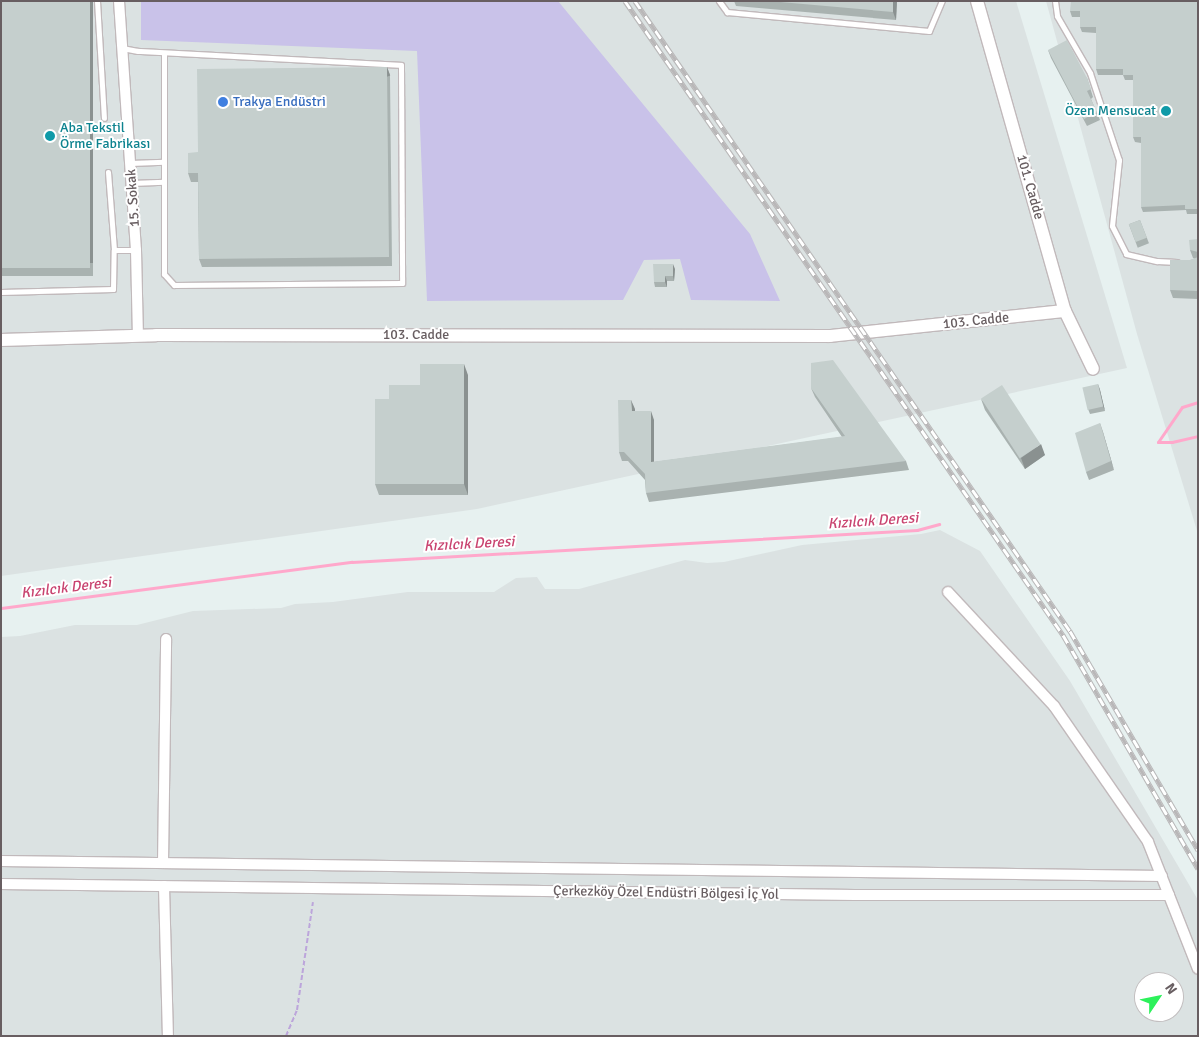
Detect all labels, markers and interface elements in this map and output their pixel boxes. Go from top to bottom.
place label: Trakya Endüstri [233,94,326,110]
marker: Trakya Endüstri [217,96,229,108]
place label: Özen Mensucat [1065,103,1156,119]
marker: Özen Mensucat [1160,105,1172,117]
place label: Aba Tekstil Örme Fabrikası [60,120,150,152]
marker: Aba Tekstil Örme Fabrikası [44,130,56,142]
street label: 101. Cadde [1013,153,1047,221]
street label: 15. Sokak [123,168,143,228]
street label: 103. Cadde [942,309,1010,333]
street label: 103. Cadde [383,327,449,343]
water label: Kızılcık Deresi [827,509,919,533]
water label: Kızılcık Deresi [423,533,515,555]
water label: Kızılcık Deresi [20,574,112,602]
street label: Çerkezköy Özel Endüstri Bölgesi İç Yol [553,883,779,903]
north arrow [1134,972,1184,1022]
text: N [1161,980,1181,998]

